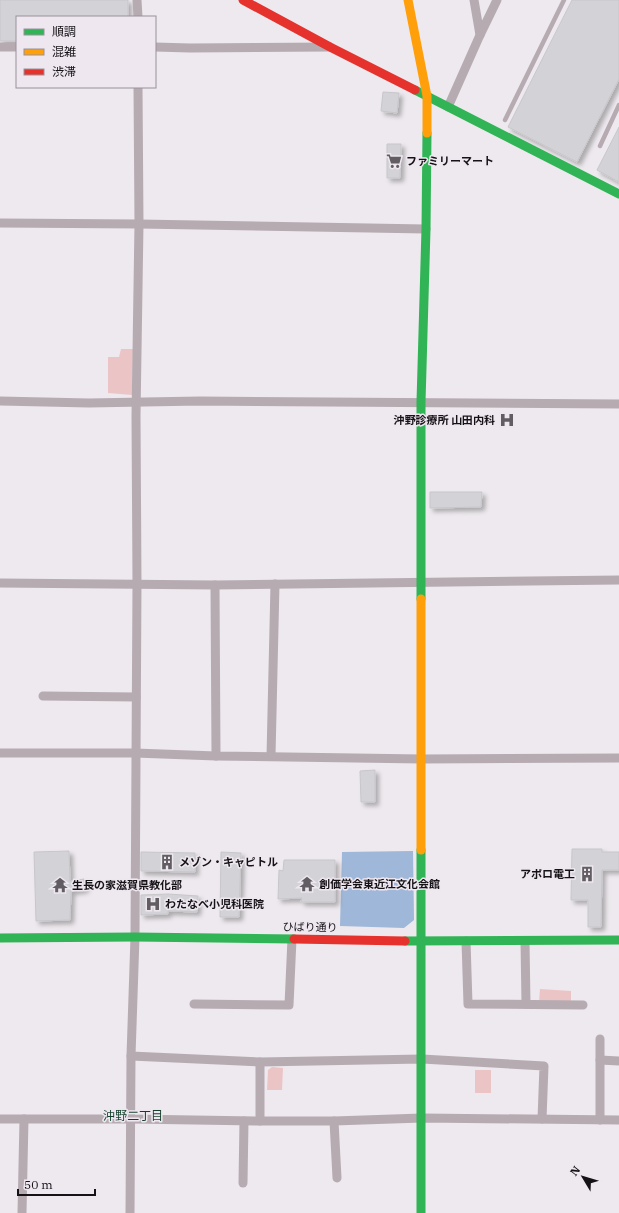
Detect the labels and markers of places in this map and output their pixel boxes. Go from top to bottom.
supermarket icon: ファミリーマート [385,152,403,170]
place label: ファミリーマート [406,154,494,168]
hospital icon: 沖野診療所 山田内科 [498,411,516,429]
place label: 沖野診療所 山田内科 [393,413,495,427]
building icon: メゾン・キャピトル [158,853,176,871]
place label: メゾン・キャピトル [179,855,278,869]
building icon: アポロ電工 [578,865,596,883]
place label: アポロ電工 [520,867,575,881]
temple icon: 創価学会東近江文化会館 [298,875,316,893]
temple icon: 生長の家滋賀県教化部 [51,876,69,894]
place label: 創価学会東近江文化会館 [319,877,440,891]
place label: 生長の家滋賀県教化部 [72,878,182,892]
hospital icon: わたなべ小児科医院 [144,895,162,913]
place label: わたなべ小児科医院 [165,897,264,911]

